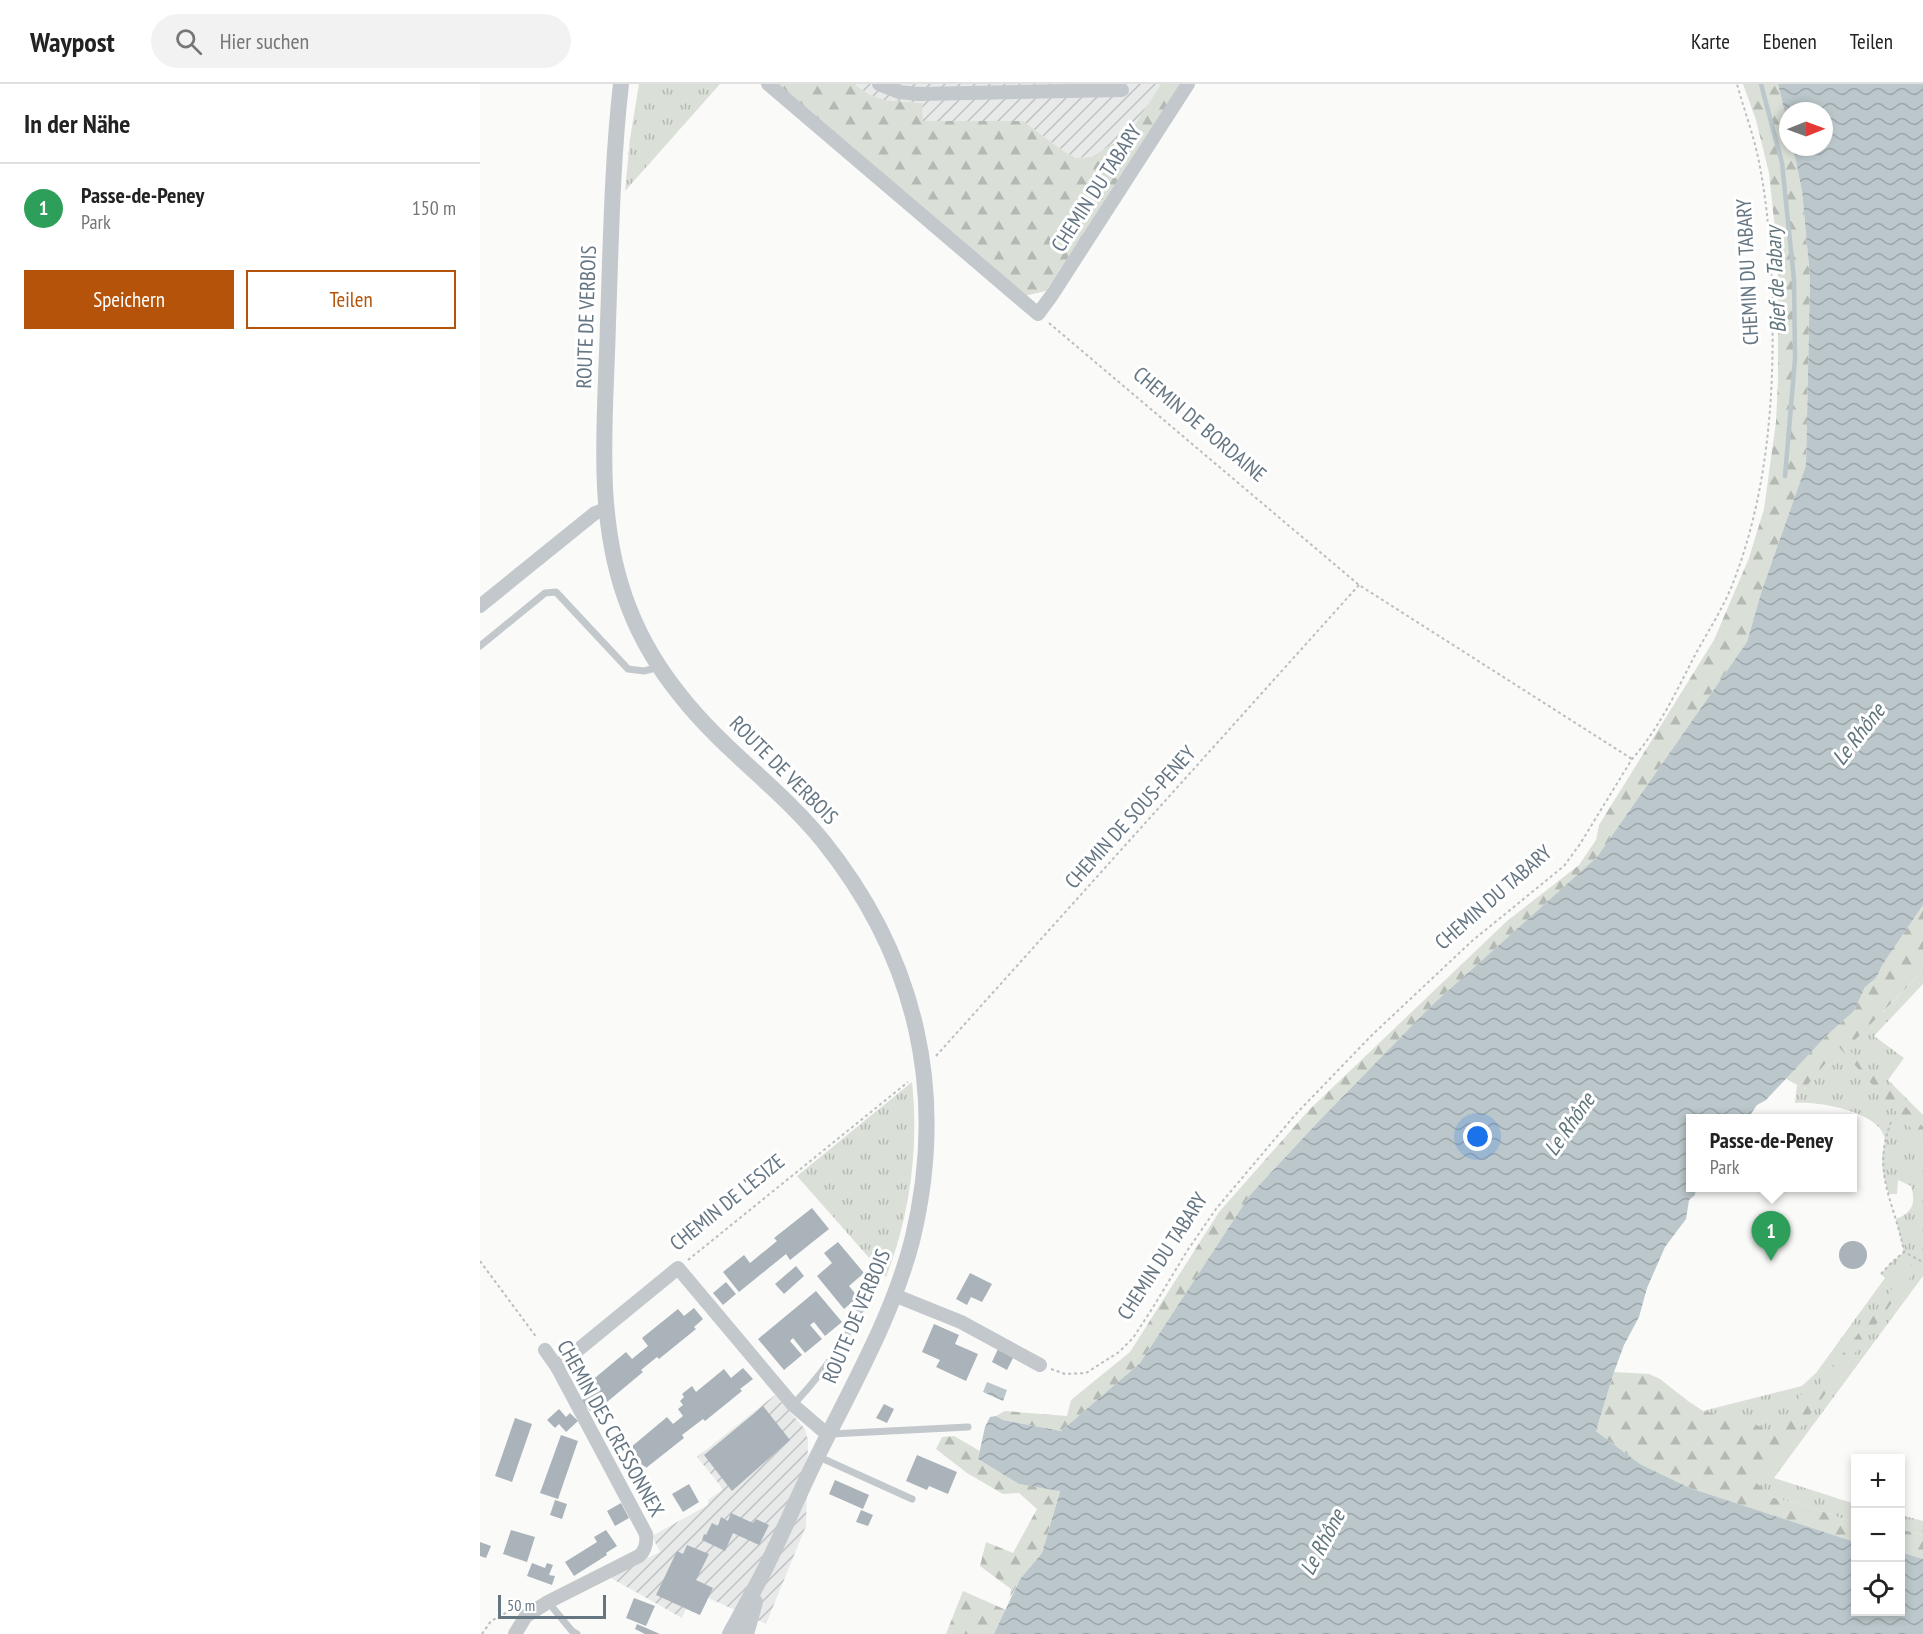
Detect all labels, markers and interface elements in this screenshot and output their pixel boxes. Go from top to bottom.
search box [151,14,571,68]
text: Waypost [30,23,115,60]
icon: search [172,25,205,58]
text: Hier suchen [220,27,309,55]
text: Karte [1691,28,1730,55]
text: Ebenen [1763,28,1817,55]
text: Teilen [1850,28,1893,55]
north arrow [1779,102,1833,156]
text: In der Nähe [24,107,130,140]
street label: CHEMIN DU TABARY [1045,119,1147,257]
text: Passe-de-Peney [81,181,204,209]
text: 1 [39,195,48,221]
text: 150 m [412,195,456,221]
street label: CHEMIN DU TABARY [1730,198,1764,346]
text: Park [81,209,111,235]
water label: Bief de Tabary [1758,223,1792,334]
street label: ROUTE DE VERBOIS [570,245,602,389]
button: Speichern [24,270,234,329]
button: Teilen [246,270,456,329]
street label: CHEMIN DE BORDAINE [1128,360,1272,488]
water label: Le Rhône [1825,696,1892,770]
street label: ROUTE DE VERBOIS [724,710,844,830]
street label: CHEMIN DE SOUS-PENEY [1059,740,1202,894]
street label: CHEMIN DU TABARY [1429,838,1557,955]
water label: Le Rhône [1537,1086,1602,1161]
popup [1686,1114,1857,1192]
your location [1463,1122,1492,1151]
text: Passe-de-Peney [1710,1126,1833,1154]
street label: CHEMIN DE L'ESIZE [664,1147,790,1257]
text: Park [1710,1154,1740,1180]
street label: CHEMIN DU TABARY [1111,1187,1213,1325]
pin: 1 [1752,1212,1790,1261]
street label: ROUTE DE VERBOIS [816,1245,896,1387]
street label: CHEMIN DES CRESSONNEX [551,1335,671,1521]
map controls [1851,1454,1905,1616]
button: + [1851,1454,1905,1508]
water label: Le Rhône [1293,1503,1352,1580]
button: − [1851,1508,1905,1562]
button: locate [1851,1562,1905,1616]
scale bar [498,1592,606,1620]
text: 50 m [507,1595,535,1615]

